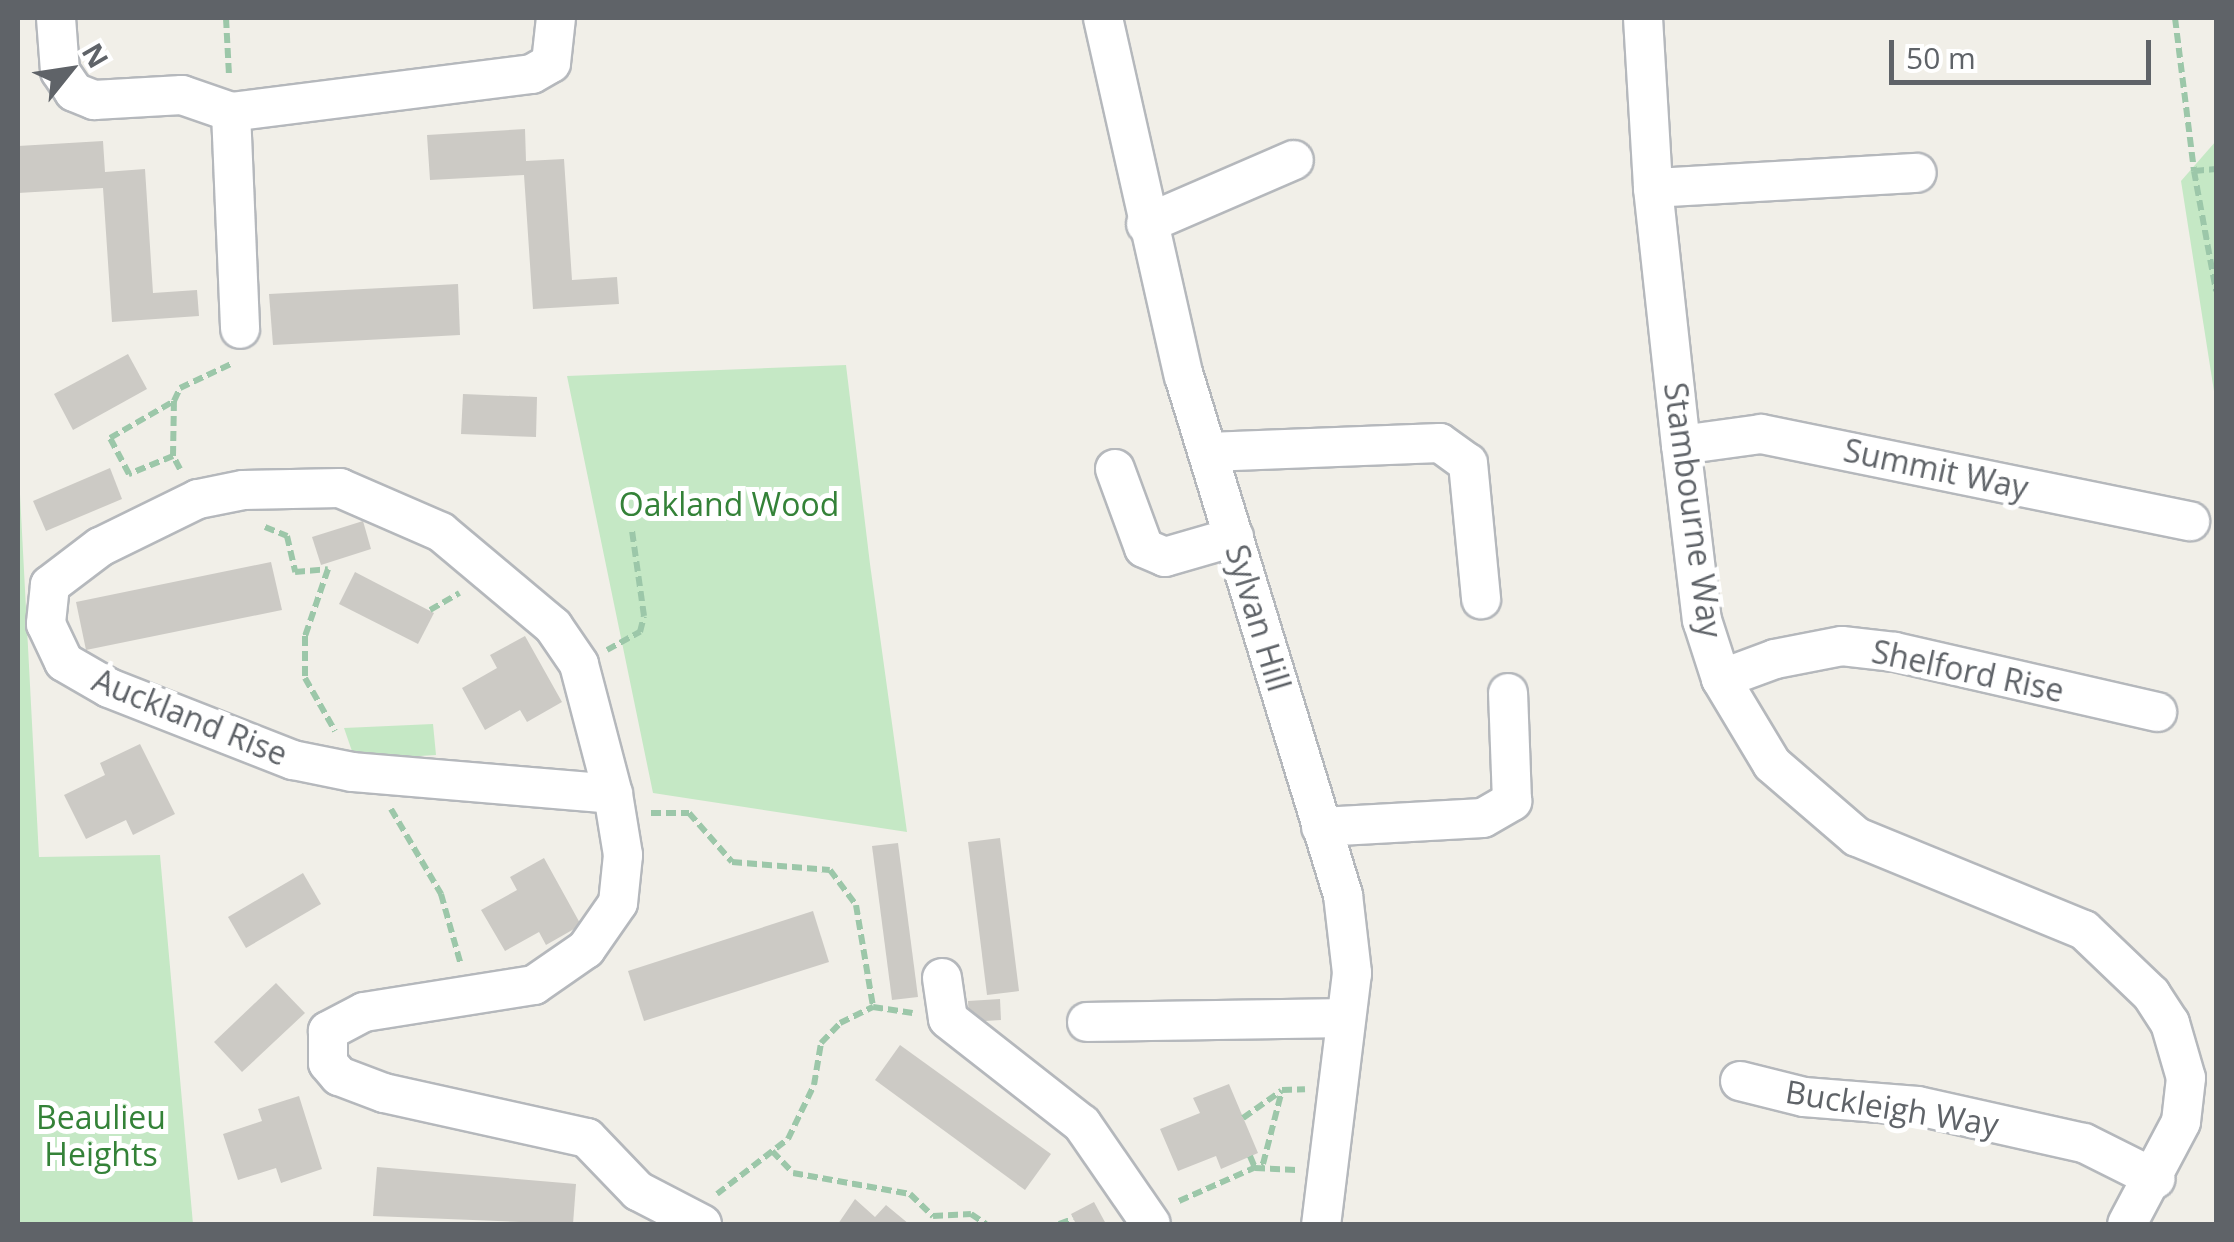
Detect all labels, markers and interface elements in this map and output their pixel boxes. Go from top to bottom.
north arrow [20,20,120,120]
scale bar [1894,20,2156,82]
text: N [74,36,118,74]
text: 50 m [1906,37,1976,78]
street label: Stambourne Way [1656,380,1730,640]
street label: Summit Way [1840,431,2032,507]
park label: Oakland Wood [619,485,839,523]
street label: Sylvan Hill [1218,540,1298,696]
street label: Shelford Rise [1869,632,2067,710]
street label: Auckland Rise [87,661,293,773]
street label: Buckleigh Way [1783,1072,2001,1144]
park label: Beaulieu Heights [36,1099,166,1174]

